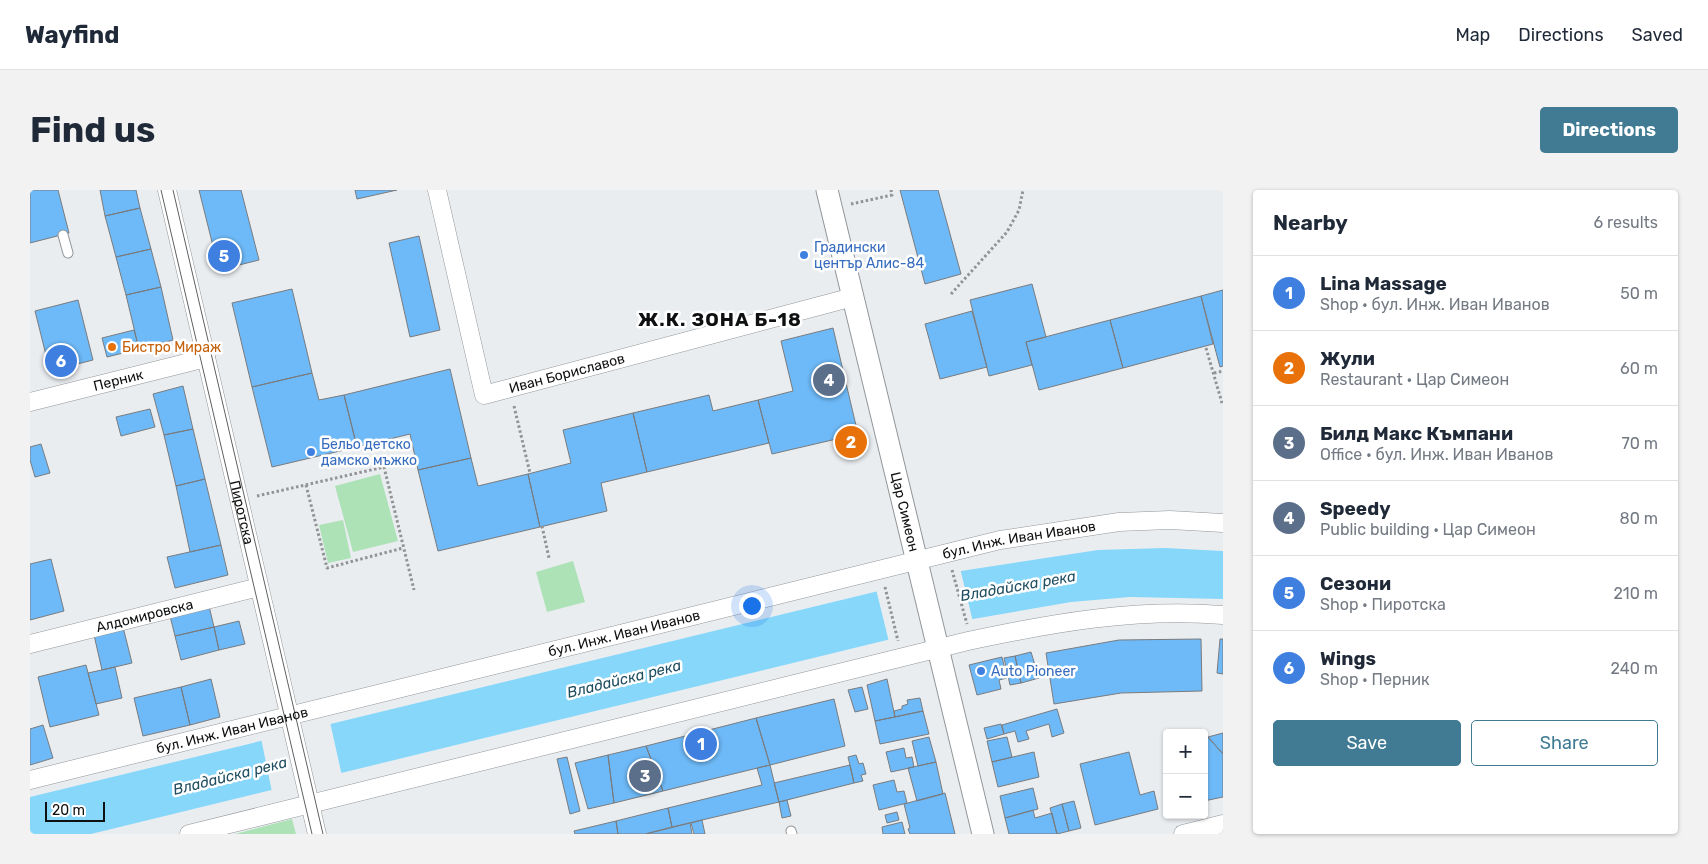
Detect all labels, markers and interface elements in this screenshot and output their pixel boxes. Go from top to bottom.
text: Wayfind [25,21,119,49]
text: Map [1455,24,1490,46]
text: Directions [1518,24,1604,46]
text: Saved [1632,24,1683,46]
button: Directions [1540,107,1678,153]
text: Find us [30,109,155,151]
text: Nearby [1273,210,1348,235]
text: 6 results [1593,213,1658,232]
pin: 5 [208,237,240,275]
place label: Градински център Алис-84 [814,239,924,272]
marker: Градински център Алис-84 [798,249,810,261]
text: Lina Massage [1320,272,1447,295]
text: 1 [1285,284,1293,303]
text: 50 m [1620,284,1658,303]
text: Shop · бул. Инж. Иван Иванов [1320,295,1550,314]
district label: Ж.К. ЗОНА Б-18 [638,308,802,331]
place label: Бистро Мираж [122,339,221,356]
marker: Бистро Мираж [106,341,118,353]
pin: 6 [45,342,77,380]
text: Жули [1320,347,1375,370]
street label: Иван Бориславов [507,349,627,397]
text: 2 [1284,359,1294,378]
text: 60 m [1620,359,1658,378]
pin: 4 [813,361,845,399]
street label: Перник [92,365,145,394]
text: Restaurant · Цар Симеон [1320,370,1509,389]
text: Билд Макс Къмпани [1320,422,1513,445]
pin: 2 [835,423,867,461]
text: 3 [1284,434,1294,453]
text: 70 m [1621,434,1658,453]
place label: Бельо детско дамско мъжко [321,436,417,469]
text: Office · бул. Инж. Иван Иванов [1320,445,1554,464]
marker: Бельо детско дамско мъжко [305,446,317,458]
street label: Цар Симеон [887,470,923,553]
street label: Пиротска [226,479,258,546]
text: Speedy [1320,497,1391,520]
text: 4 [1284,509,1294,528]
text: 80 m [1620,509,1658,528]
street label: бул. Инж. Иван Иванов [940,517,1097,562]
text: Public building · Цар Симеон [1320,520,1536,539]
water label: Владайска река [959,567,1077,605]
text: Сезони [1320,572,1391,595]
text: 5 [1284,584,1294,603]
text: 210 m [1613,584,1658,603]
your location [739,593,765,619]
street label: Алдомировска [94,595,195,636]
text: Shop · Пиротска [1320,595,1446,614]
street label: бул. Инж. Иван Иванов [546,606,702,660]
text: Wings [1320,647,1376,670]
water label: Владайска река [565,656,683,702]
text: 6 [1284,659,1294,678]
text: 240 m [1611,659,1658,678]
place label: Auto Pioneer [991,663,1076,680]
marker: Auto Pioneer [975,665,987,677]
text: Shop · Перник [1320,670,1430,689]
street label: бул. Инж. Иван Иванов [154,703,310,757]
button: Save [1273,720,1461,766]
button: Share [1471,720,1658,766]
pin: 1 [685,725,717,763]
map controls [1163,729,1208,819]
button: + [1163,729,1208,774]
water label: Владайска река [171,753,289,799]
pin: 3 [629,757,661,795]
button: − [1163,774,1208,819]
scale bar [45,799,105,822]
text: 20 m [52,802,85,819]

